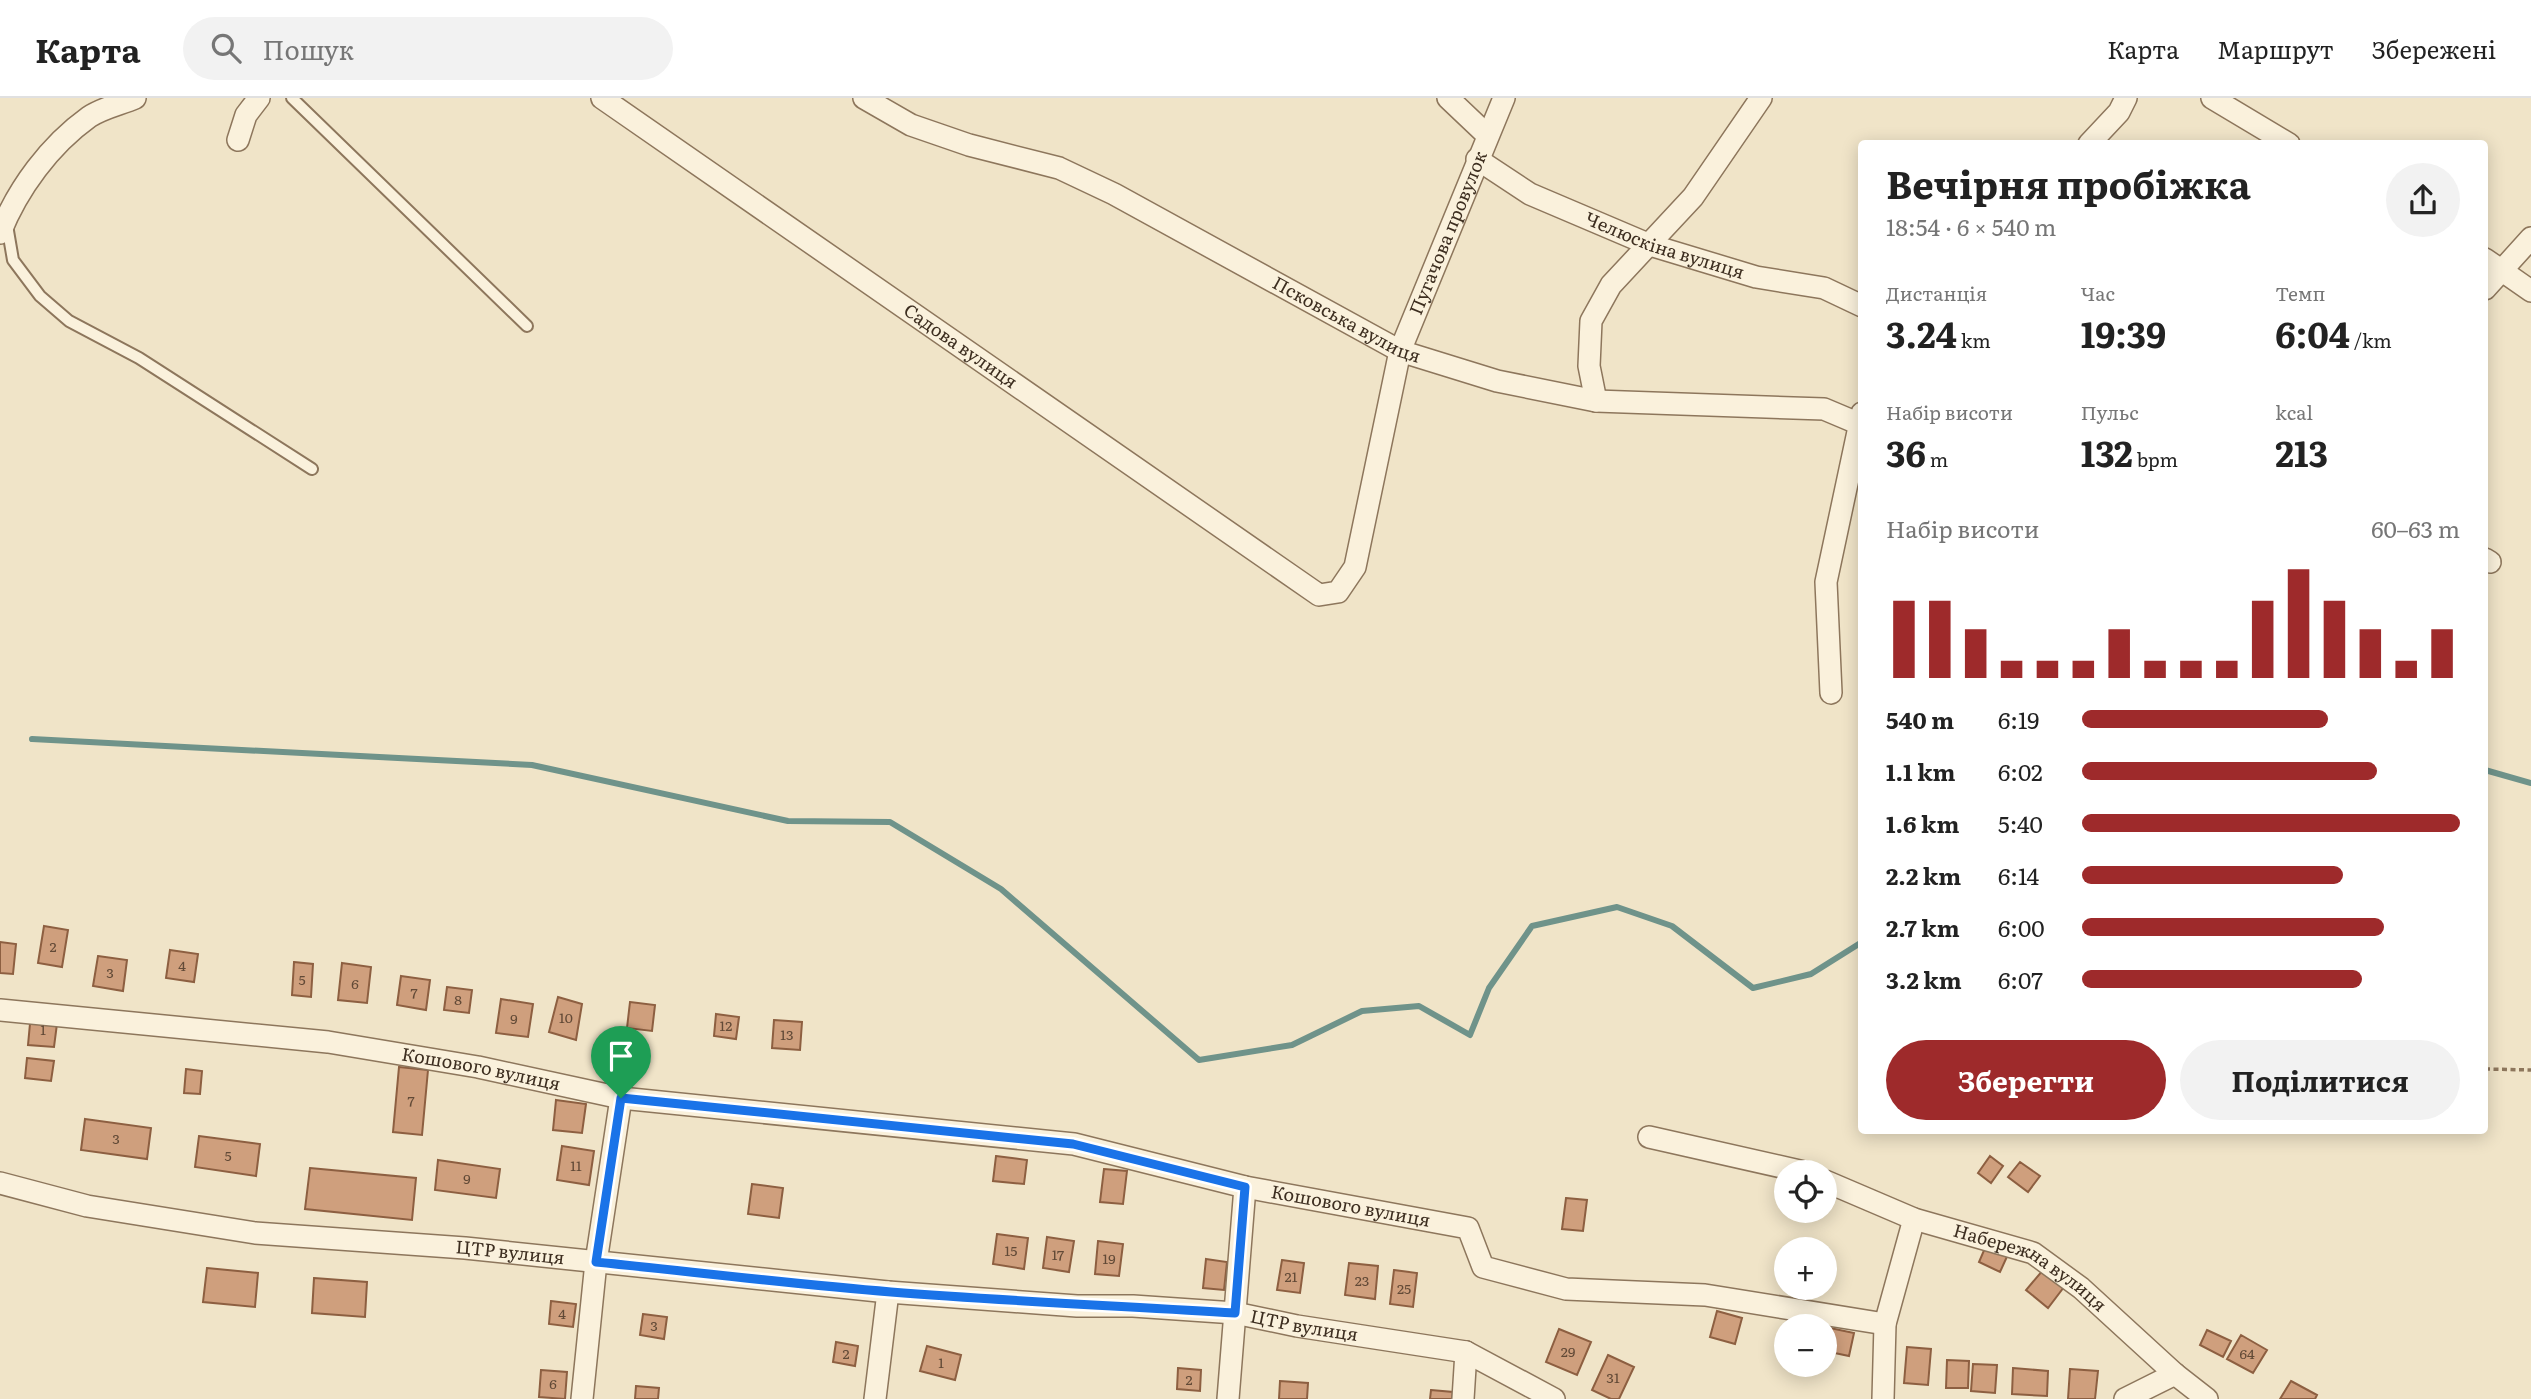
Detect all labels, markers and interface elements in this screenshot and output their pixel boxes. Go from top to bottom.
search box [183,17,673,80]
text: Карта [35,24,141,73]
icon: search [207,29,245,67]
text: Пошук [263,29,354,68]
text: Карта [2107,31,2179,66]
text: Маршрут [2217,31,2334,66]
text: Збережені [2372,31,2496,66]
street label: Пугачова провулок [1401,146,1493,319]
text: Вечірня пробіжка [1886,154,2251,211]
button: share [2386,163,2460,237]
street label: Челюскіна вулиця [1581,204,1748,285]
text: 18:54 · 6 × 540 m [1886,209,2056,243]
street label: Псковська вулиця [1268,269,1424,369]
text: Дистанція [1886,279,1987,307]
text: Час [2081,279,2115,307]
text: Темп [2275,279,2325,307]
street label: Садова вулиця [899,296,1024,394]
text: 3.24 [1886,307,1957,359]
text: 19:39 [2081,307,2166,359]
text: 6:04 [2275,307,2350,359]
text: km [1957,326,1991,354]
text: /km [2350,326,2392,354]
text: Набір висоти [1886,398,2013,426]
text: Пульс [2081,398,2139,426]
text: kcal [2275,398,2313,426]
text: 36 [1886,426,1926,478]
text: 132 [2081,426,2133,478]
text: 213 [2275,426,2328,478]
text: m [1926,445,1948,473]
text: bpm [2133,445,2178,473]
text: Набір висоти [1886,511,2040,545]
text: 60–63 m [2371,511,2460,545]
text: 540 m [1886,702,1954,736]
text: 6:19 [1998,702,2039,736]
text: 1.1 km [1886,754,1956,788]
text: 6:02 [1998,754,2043,788]
text: 1.6 km [1886,806,1959,840]
text: 5:40 [1998,806,2043,840]
text: 2.2 km [1886,858,1961,892]
text: 6:14 [1998,858,2039,892]
text: 2.7 km [1886,910,1960,944]
text: 6:00 [1998,910,2045,944]
house number: 2 [49,936,57,956]
house number: 4 [178,955,186,975]
house number: 3 [106,962,114,982]
text: 3.2 km [1886,962,1962,996]
text: 6:07 [1998,962,2043,996]
house number: 5 [298,969,306,989]
house number: 6 [351,973,359,993]
house number: 7 [410,982,418,1002]
house number: 8 [454,989,462,1009]
house number: 10 [559,1007,573,1027]
house number: 9 [510,1008,518,1028]
house number: 12 [720,1015,732,1035]
house number: 1 [40,1019,46,1039]
house number: 13 [780,1024,794,1044]
pin [591,1026,651,1098]
icon: arrive [602,1037,640,1075]
street label: Кошового вулиця [400,1039,563,1097]
button: Зберегти [1886,1040,2166,1120]
button: Поділитися [2180,1040,2460,1120]
house number: 7 [407,1090,415,1110]
house number: 3 [112,1128,120,1148]
house number: 5 [224,1145,232,1165]
house number: 11 [570,1155,582,1175]
map controls [1774,1160,1837,1377]
button: locate [1774,1160,1837,1223]
house number: 9 [463,1168,471,1188]
street label: Кошового вулиця [1269,1177,1433,1233]
street label: Набережна вулиця [1950,1216,2113,1317]
street label: ЦТР вулиця [455,1232,566,1270]
button: + [1774,1237,1837,1300]
house number: 15 [1005,1240,1017,1260]
house number: 17 [1052,1244,1064,1264]
house number: 19 [1102,1248,1116,1268]
house number: 21 [1285,1266,1298,1286]
house number: 23 [1355,1270,1369,1290]
house number: 25 [1397,1278,1411,1298]
street label: ЦТР вулиця [1248,1302,1360,1347]
house number: 4 [558,1303,566,1323]
button: − [1774,1314,1837,1377]
house number: 3 [650,1315,658,1335]
house number: 29 [1561,1341,1575,1361]
house number: 2 [842,1343,850,1363]
house number: 64 [2239,1343,2255,1363]
house number: 1 [938,1352,944,1372]
house number: 31 [1606,1367,1620,1387]
house number: 2 [1185,1369,1193,1389]
house number: 6 [549,1373,557,1393]

